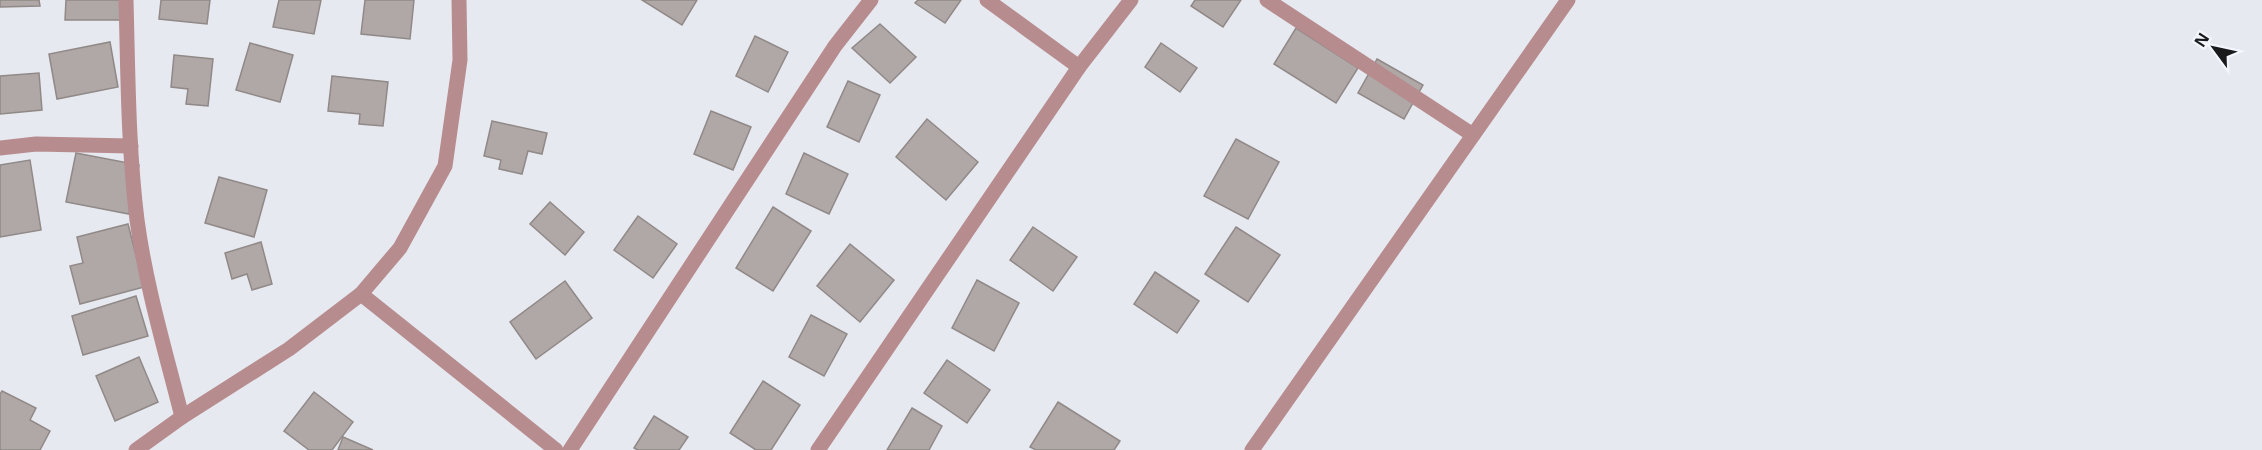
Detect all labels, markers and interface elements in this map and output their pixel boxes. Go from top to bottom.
north arrow [2184,18,2244,78]
text: N [2189,28,2214,51]

